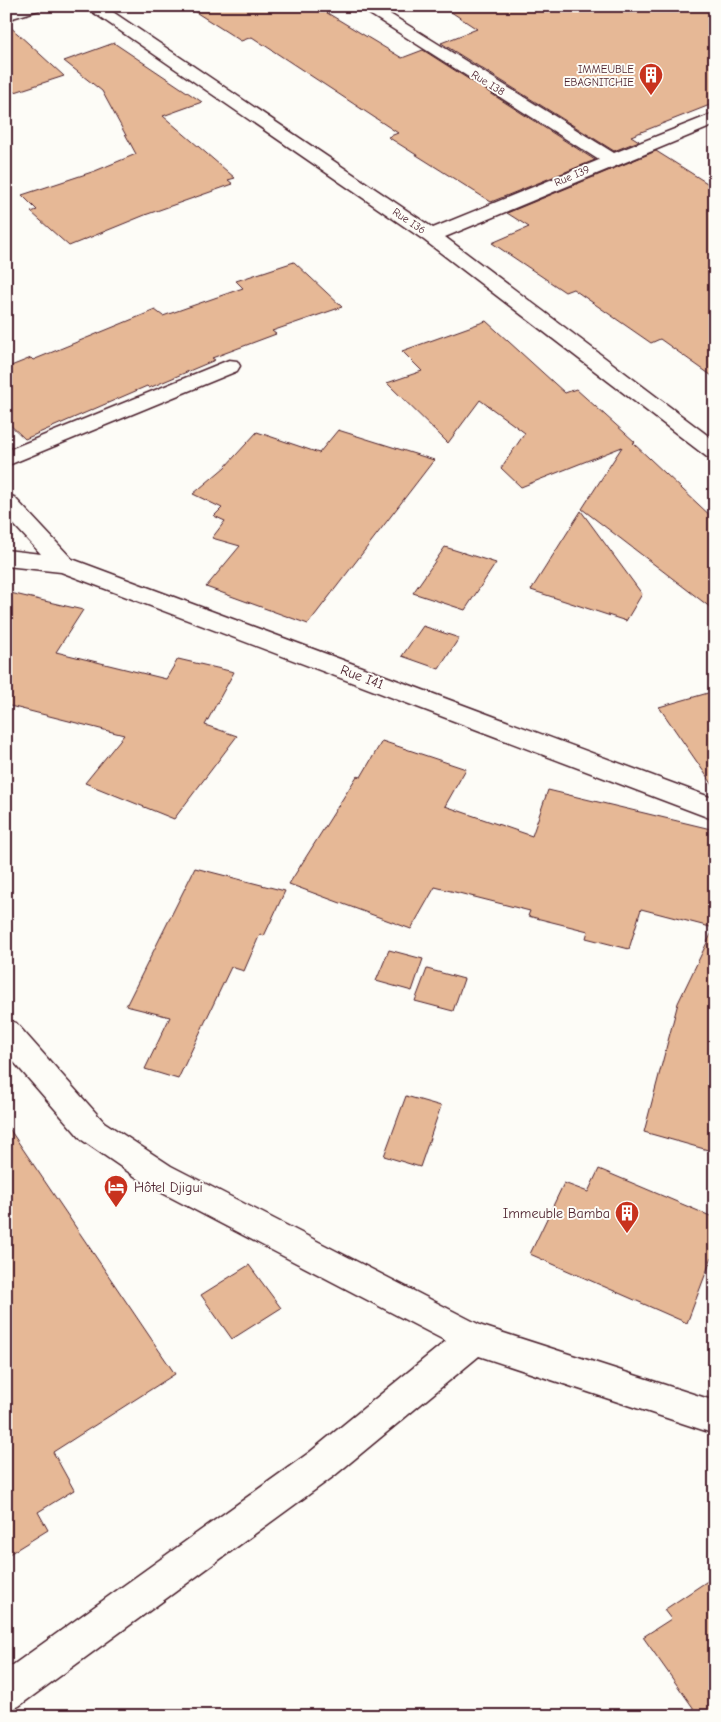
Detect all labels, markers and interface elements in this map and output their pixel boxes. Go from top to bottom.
building icon: IMMEUBLE EBAGNITCHIE [638,62,664,96]
place label: IMMEUBLE EBAGNITCHIE [564,63,634,89]
street label: Rue I38 [469,68,507,98]
street label: Rue I39 [552,163,592,189]
street label: Rue I36 [390,205,428,237]
street label: Rue I41 [338,661,386,693]
hotel icon: Hôtel Djigui [103,1174,129,1208]
place label: Hôtel Djigui [134,1179,203,1196]
building icon: Immeuble Bamba [614,1200,640,1234]
place label: Immeuble Bamba [503,1205,610,1222]

